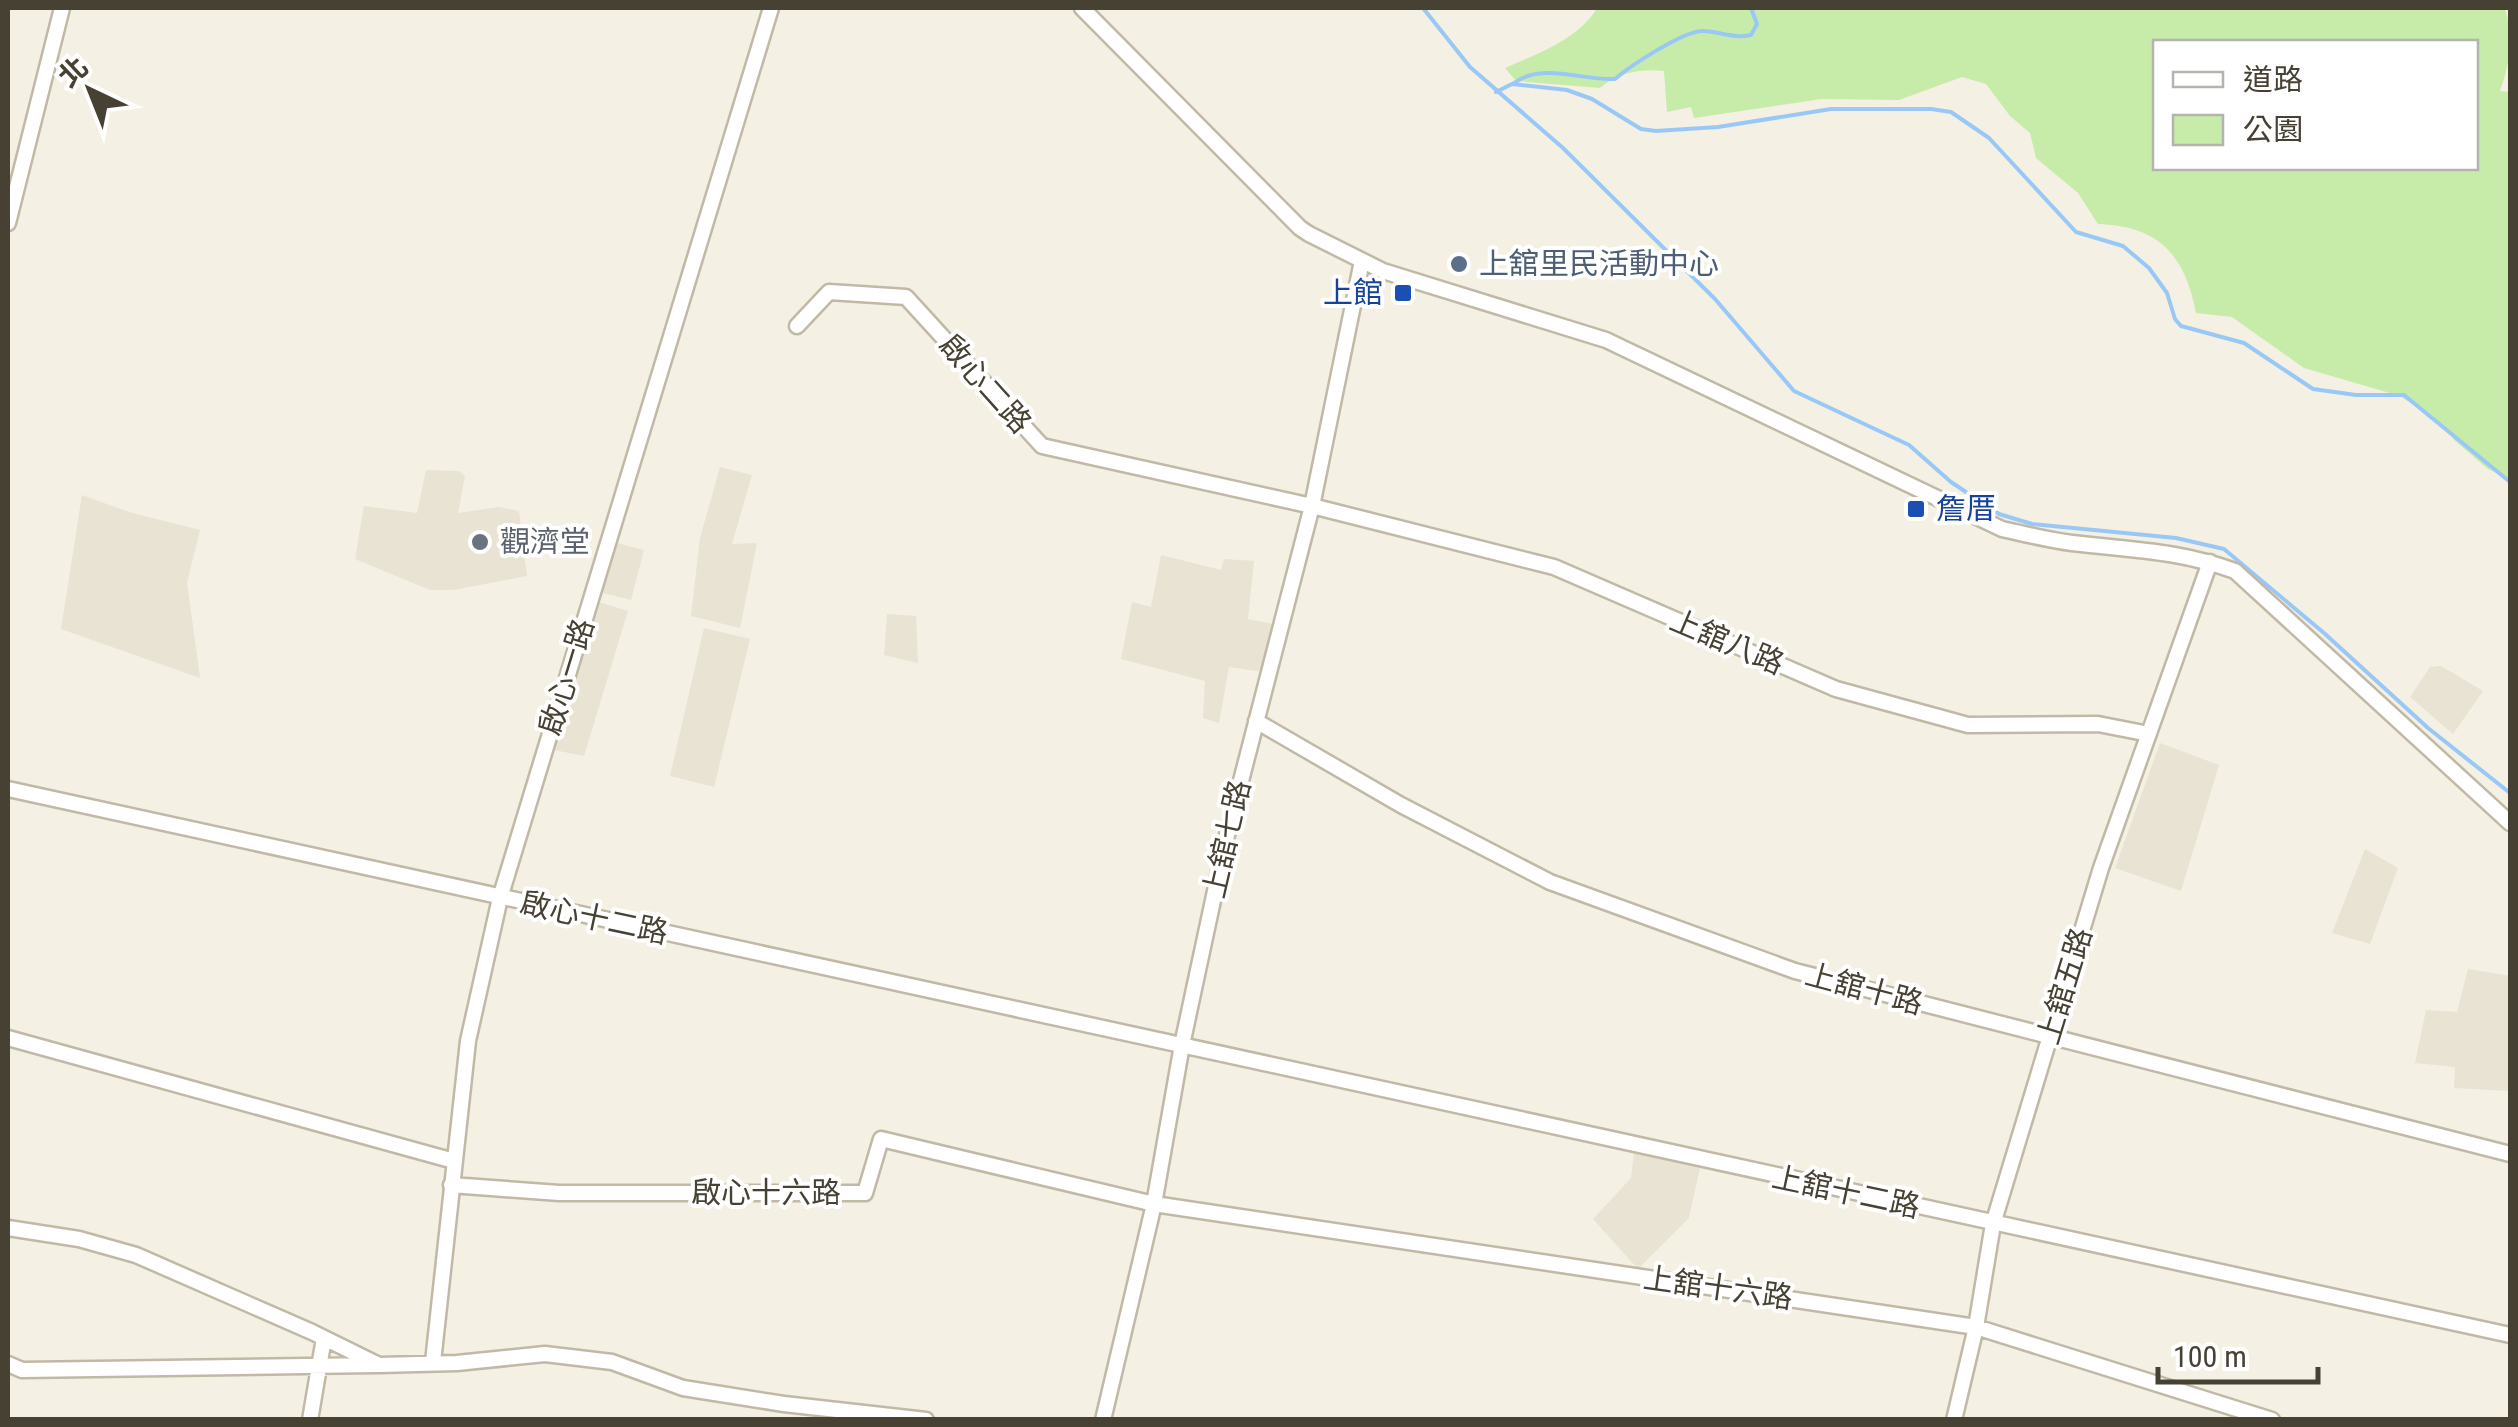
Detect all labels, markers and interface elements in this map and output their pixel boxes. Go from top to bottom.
north arrow [40,40,140,140]
legend [2153,40,2478,170]
text: 北 [52,50,95,94]
text: 道路 [2243,62,2303,97]
text: 公園 [2243,112,2303,147]
place label: 上舘里民活動中心 [1479,246,1719,281]
marker: 上舘里民活動中心 [1448,253,1470,275]
place label: 上館 [1323,275,1383,310]
marker: 上館 [1392,282,1414,304]
street label: 啟心二路 [932,327,1039,440]
place label: 詹厝 [1936,491,1996,526]
marker: 詹厝 [1905,498,1927,520]
place label: 觀濟堂 [500,524,590,559]
marker: 觀濟堂 [469,531,491,553]
street label: 上舘八路 [1665,602,1789,681]
street label: 啟心一路 [532,614,601,739]
street label: 上舘七路 [1196,776,1257,901]
street label: 啟心十二路 [517,885,671,950]
street label: 上舘五路 [2030,923,2099,1048]
street label: 上舘十路 [1802,956,1927,1021]
street label: 上舘十二路 [1769,1159,1923,1224]
street label: 啟心十六路 [691,1175,841,1210]
street label: 上舘十六路 [1641,1260,1795,1315]
scale bar [2158,1322,2318,1384]
text: 100 m [2173,1339,2247,1374]

